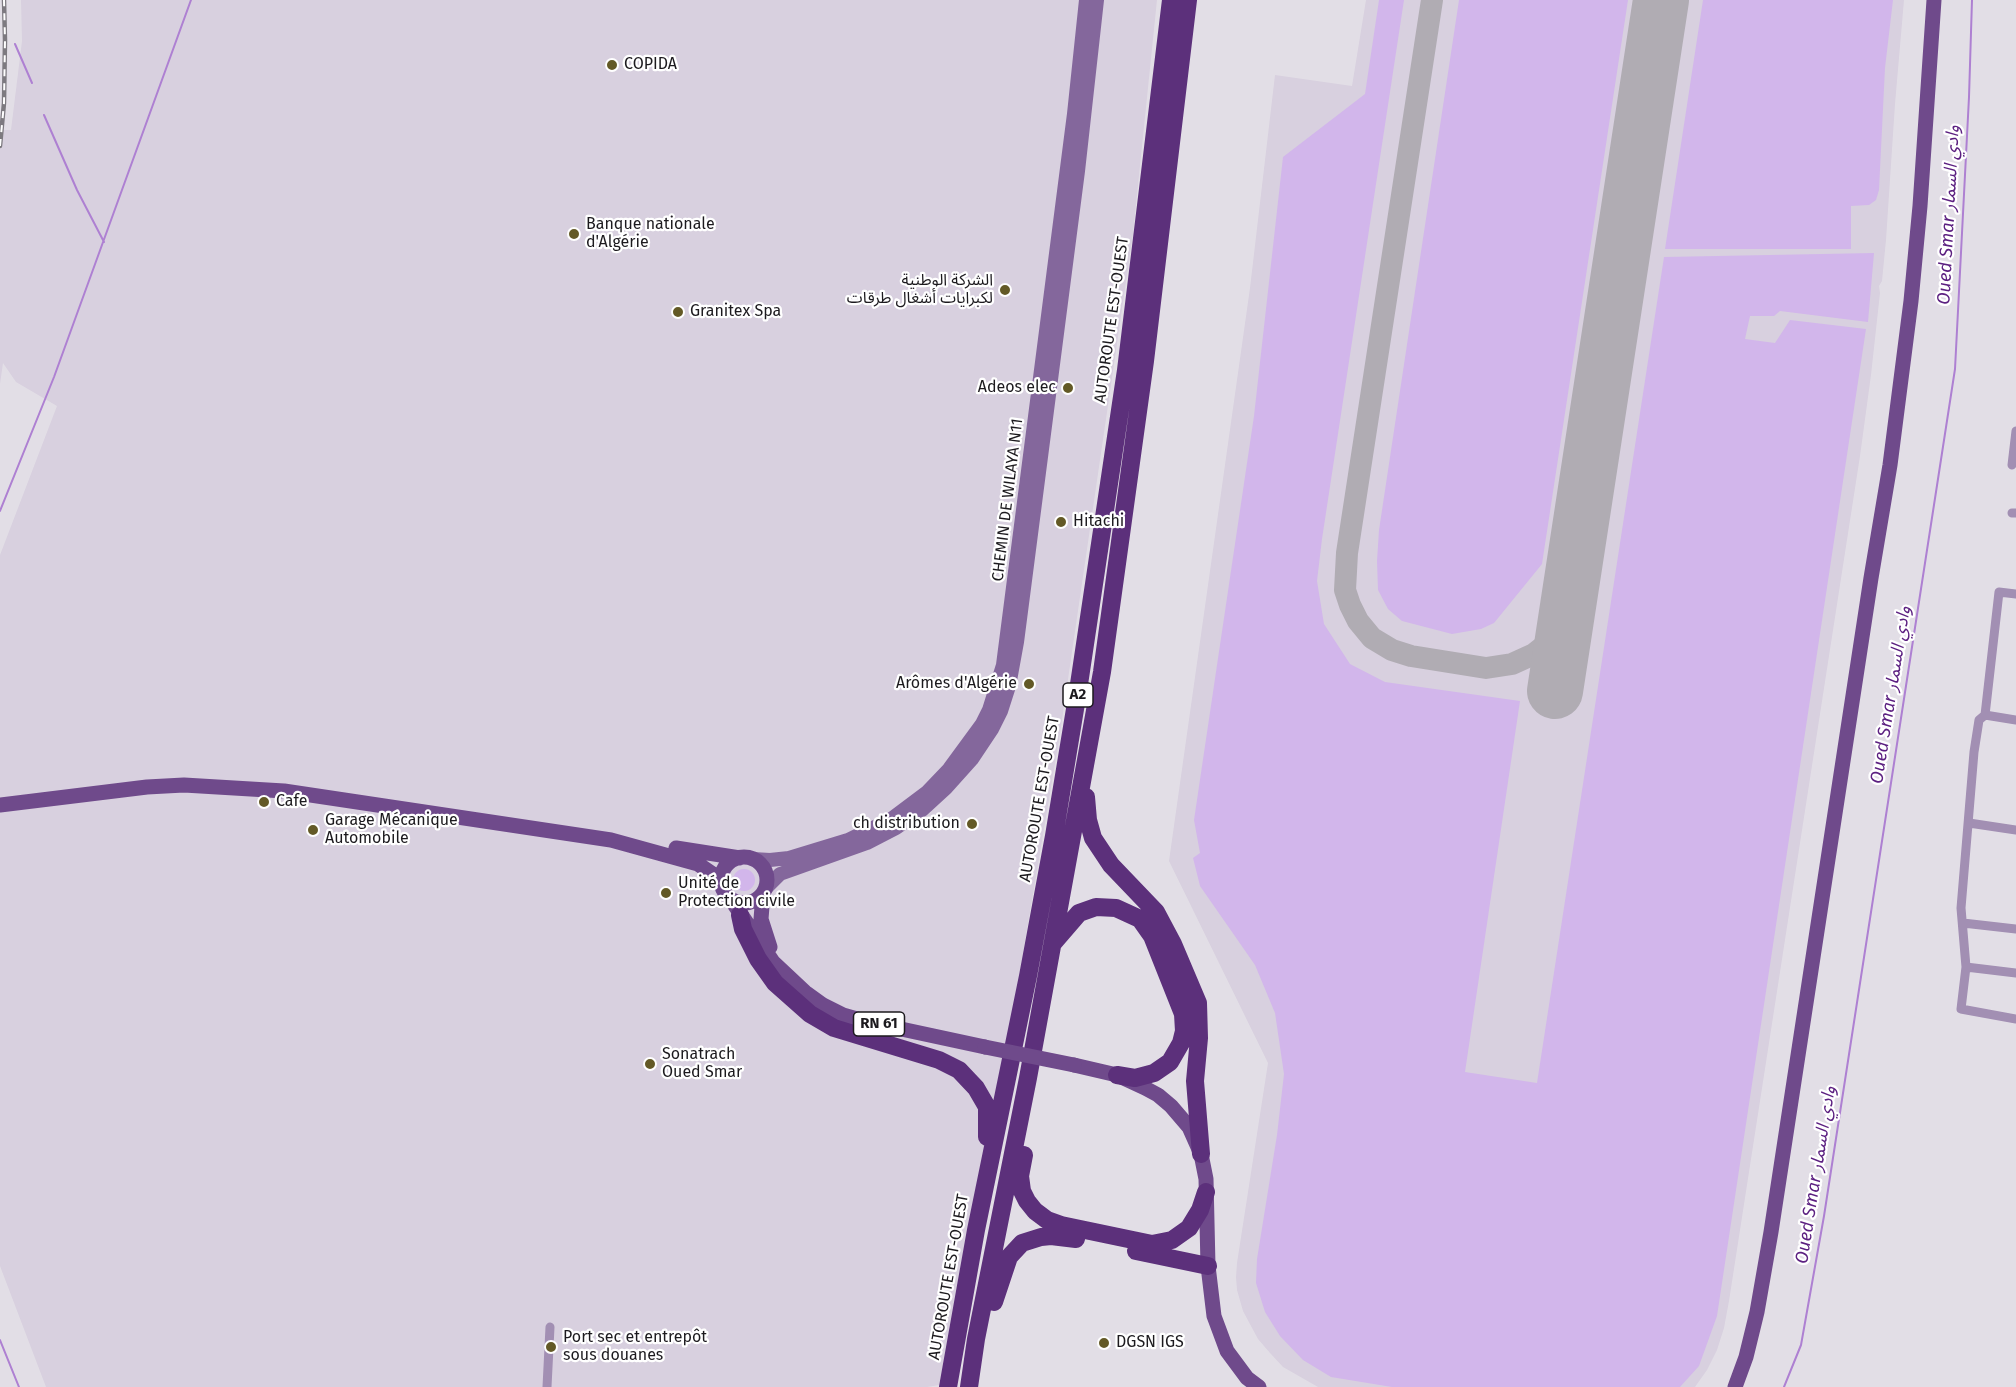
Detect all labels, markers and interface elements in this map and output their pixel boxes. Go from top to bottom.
place label: COPIDA [624,55,677,75]
marker: COPIDA [605,58,619,72]
water label: Oued Smar وادي السمار [1934,125,1964,305]
place label: Banque nationale d'Algérie [586,215,715,253]
marker: Banque nationale d'Algérie [567,227,581,241]
street label: AUTOROUTE EST-OUEST [1091,235,1133,405]
place label: الشركة الوطنية لكبرايات أشغال طرقات [847,271,993,309]
marker: الشركة الوطنية لكبرايات أشغال طرقات [998,283,1012,297]
place label: Granitex Spa [690,302,781,322]
marker: Granitex Spa [671,305,685,319]
place label: Adeos elec [978,378,1056,398]
marker: Adeos elec [1061,381,1075,395]
street label: CHEMIN DE WILAYA N11 [988,417,1028,583]
place label: Hitachi [1073,512,1124,532]
marker: Hitachi [1054,515,1068,529]
water label: Oued Smar وادي السمار [1866,605,1916,785]
place label: Arômes d'Algérie [896,674,1017,694]
marker: Arômes d'Algérie [1022,677,1036,691]
road number: A2 [1063,683,1093,707]
street label: AUTOROUTE EST-OUEST [1016,715,1064,883]
place label: Cafe [276,792,307,812]
marker: Cafe [257,795,271,809]
place label: Garage Mécanique Automobile [325,811,458,849]
place label: ch distribution [853,814,960,834]
marker: ch distribution [965,817,979,831]
marker: Garage Mécanique Automobile [306,823,320,837]
place label: Unité de Protection civile [678,874,795,912]
marker: Unité de Protection civile [659,886,673,900]
road number: RN 61 [854,1012,904,1036]
place label: Sonatrach Oued Smar [662,1045,742,1083]
marker: Sonatrach Oued Smar [643,1057,657,1071]
water label: Oued Smar وادي السمار [1791,1085,1841,1265]
street label: AUTOROUTE EST-OUEST [925,1193,973,1361]
place label: Port sec et entrepôt sous douanes [563,1328,707,1366]
place label: DGSN IGS [1116,1333,1184,1353]
marker: DGSN IGS [1097,1336,1111,1350]
marker: Port sec et entrepôt sous douanes [544,1340,558,1354]

